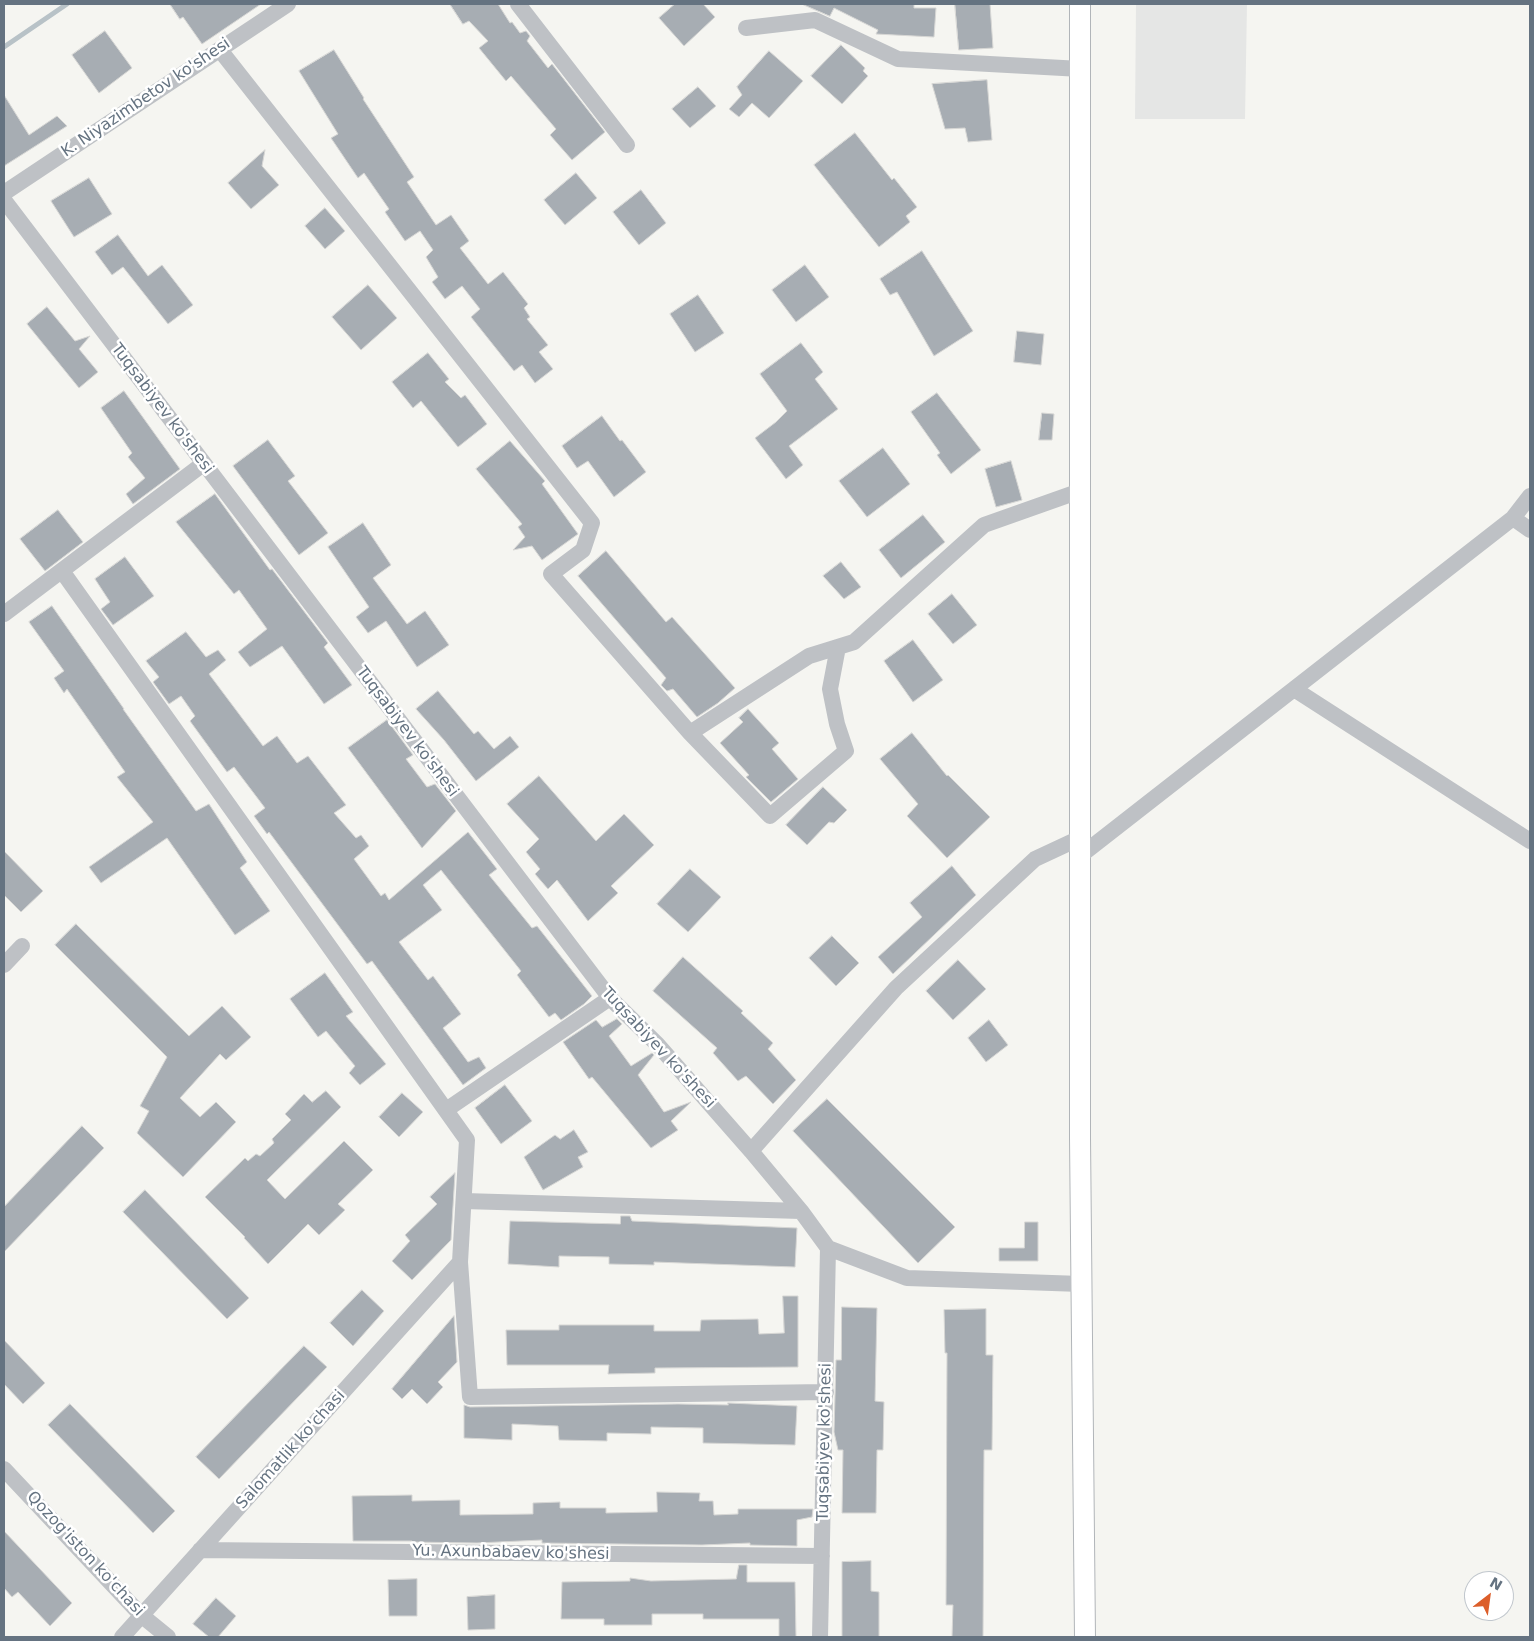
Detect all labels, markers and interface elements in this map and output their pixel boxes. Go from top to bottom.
street label: K. Niyazimbetov ko'shesi [58,34,234,162]
street label: Tuqsabiyev ko'shesi [107,340,217,478]
street label: Tuqsabiyev ko'shesi [352,663,462,801]
street label: Tuqsabiyev ko'shesi [597,984,719,1112]
street label: Tuqsabiyev ko'shesi [814,1363,836,1521]
street label: Salomatlik ko'chasi [233,1387,349,1513]
street label: Qozog'iston ko'chasi [22,1488,148,1620]
street label: Yu. Axunbabaev ko'shesi [412,1542,610,1564]
north arrow [1464,1571,1514,1621]
text: N [1487,1574,1505,1594]

